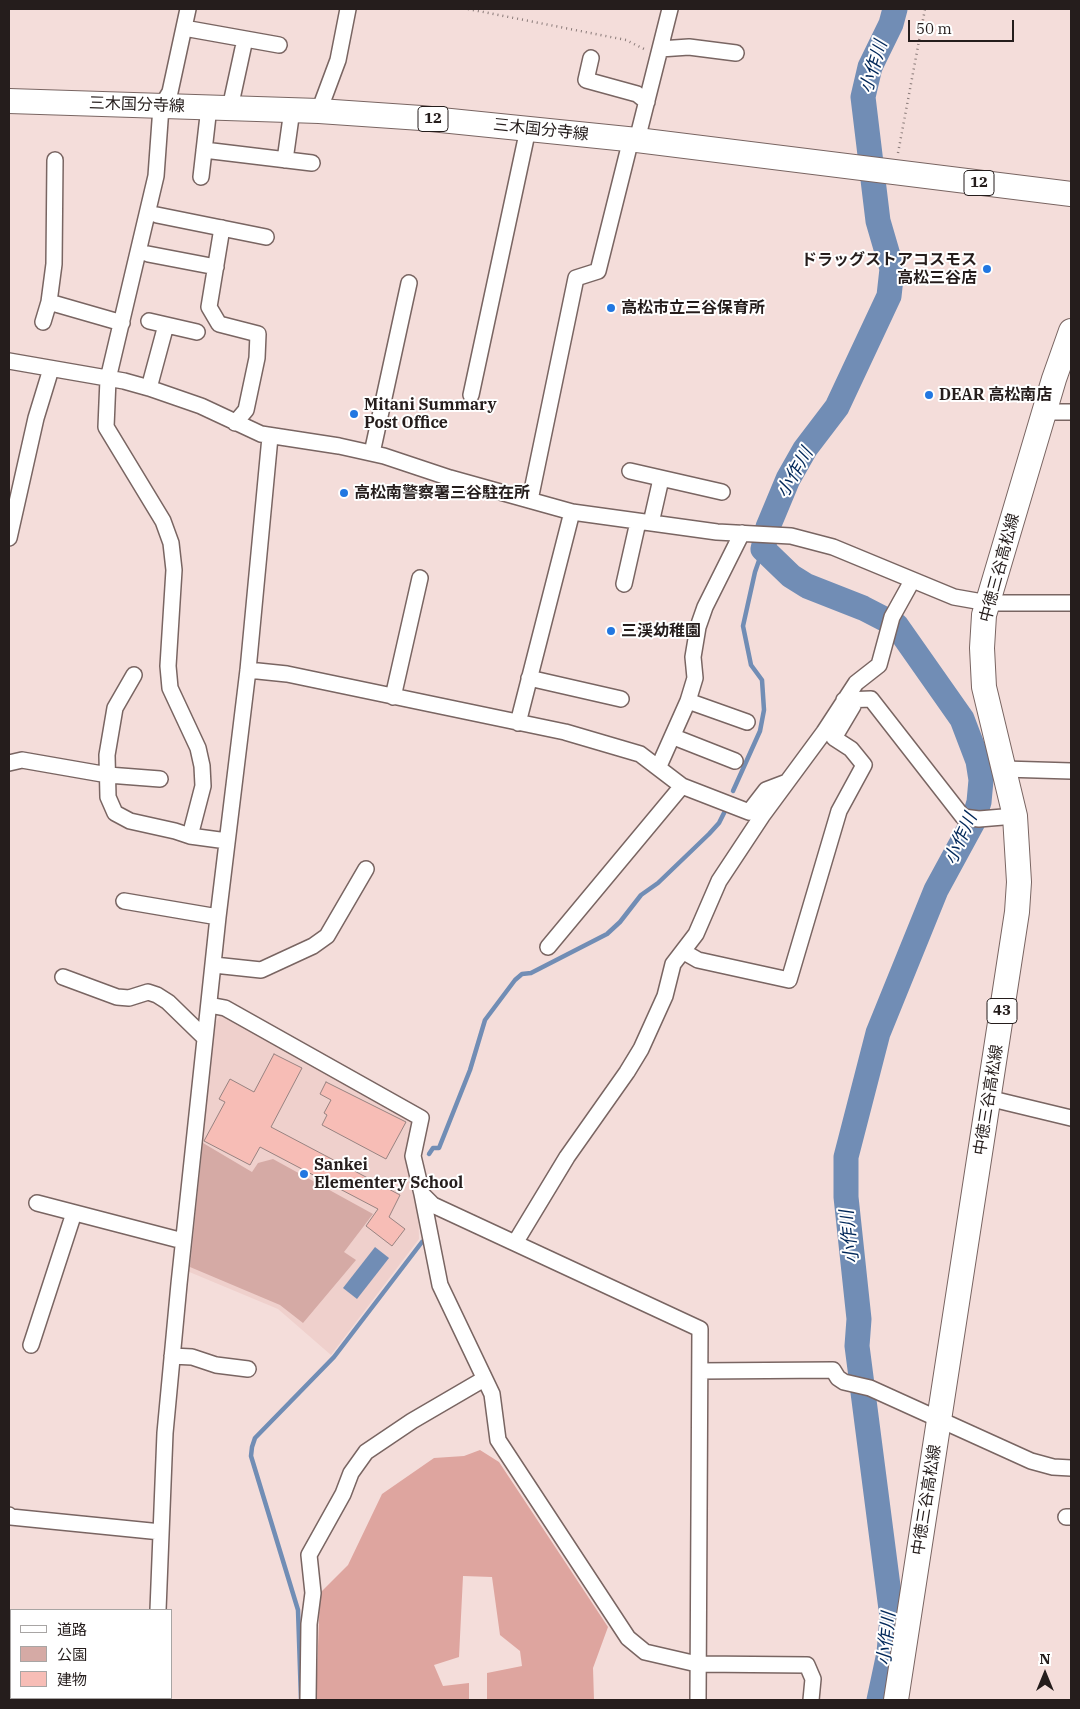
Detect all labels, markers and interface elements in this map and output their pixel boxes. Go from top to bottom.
scale bar [910,10,1016,42]
text: 50 m [916,19,952,38]
water label: 小作川 [856,38,892,96]
street label: 三木国分寺線 [89,94,185,116]
road number: 12 [418,106,448,132]
street label: 三木国分寺線 [492,115,590,145]
road number: 12 [964,170,994,196]
place label: ドラッグストアコスモス 高松三谷店 [801,250,977,288]
marker: ドラッグストアコスモス 高松三谷店 [981,263,993,275]
place label: 高松市立三谷保育所 [621,298,765,318]
marker: 高松市立三谷保育所 [605,302,617,314]
place label: DEAR 高松南店 [939,385,1052,405]
marker: DEAR 高松南店 [923,389,935,401]
place label: Mitani Summary Post Office [364,395,497,433]
marker: Mitani Summary Post Office [348,408,360,420]
water label: 小作川 [772,444,818,502]
place label: 高松南警察署三谷駐在所 [354,483,530,503]
marker: 高松南警察署三谷駐在所 [338,487,350,499]
street label: 中徳三谷高松線 [976,511,1024,625]
place label: 三渓幼稚園 [621,621,701,641]
marker: 三渓幼稚園 [605,625,617,637]
water label: 小作川 [940,810,982,868]
road number: 43 [987,998,1017,1024]
street label: 中徳三谷高松線 [971,1043,1007,1157]
place label: Sankei Elementery School [314,1155,463,1193]
marker: Sankei Elementery School [298,1168,310,1180]
water label: 小作川 [836,1209,864,1265]
street label: 中徳三谷高松線 [909,1443,945,1557]
legend [10,1609,172,1699]
water label: 小作川 [874,1611,900,1667]
text: 道路 [57,1620,87,1639]
text: 公園 [57,1645,87,1664]
north arrow [1020,1649,1070,1699]
text: N [1039,1650,1051,1668]
text: 建物 [57,1670,87,1689]

